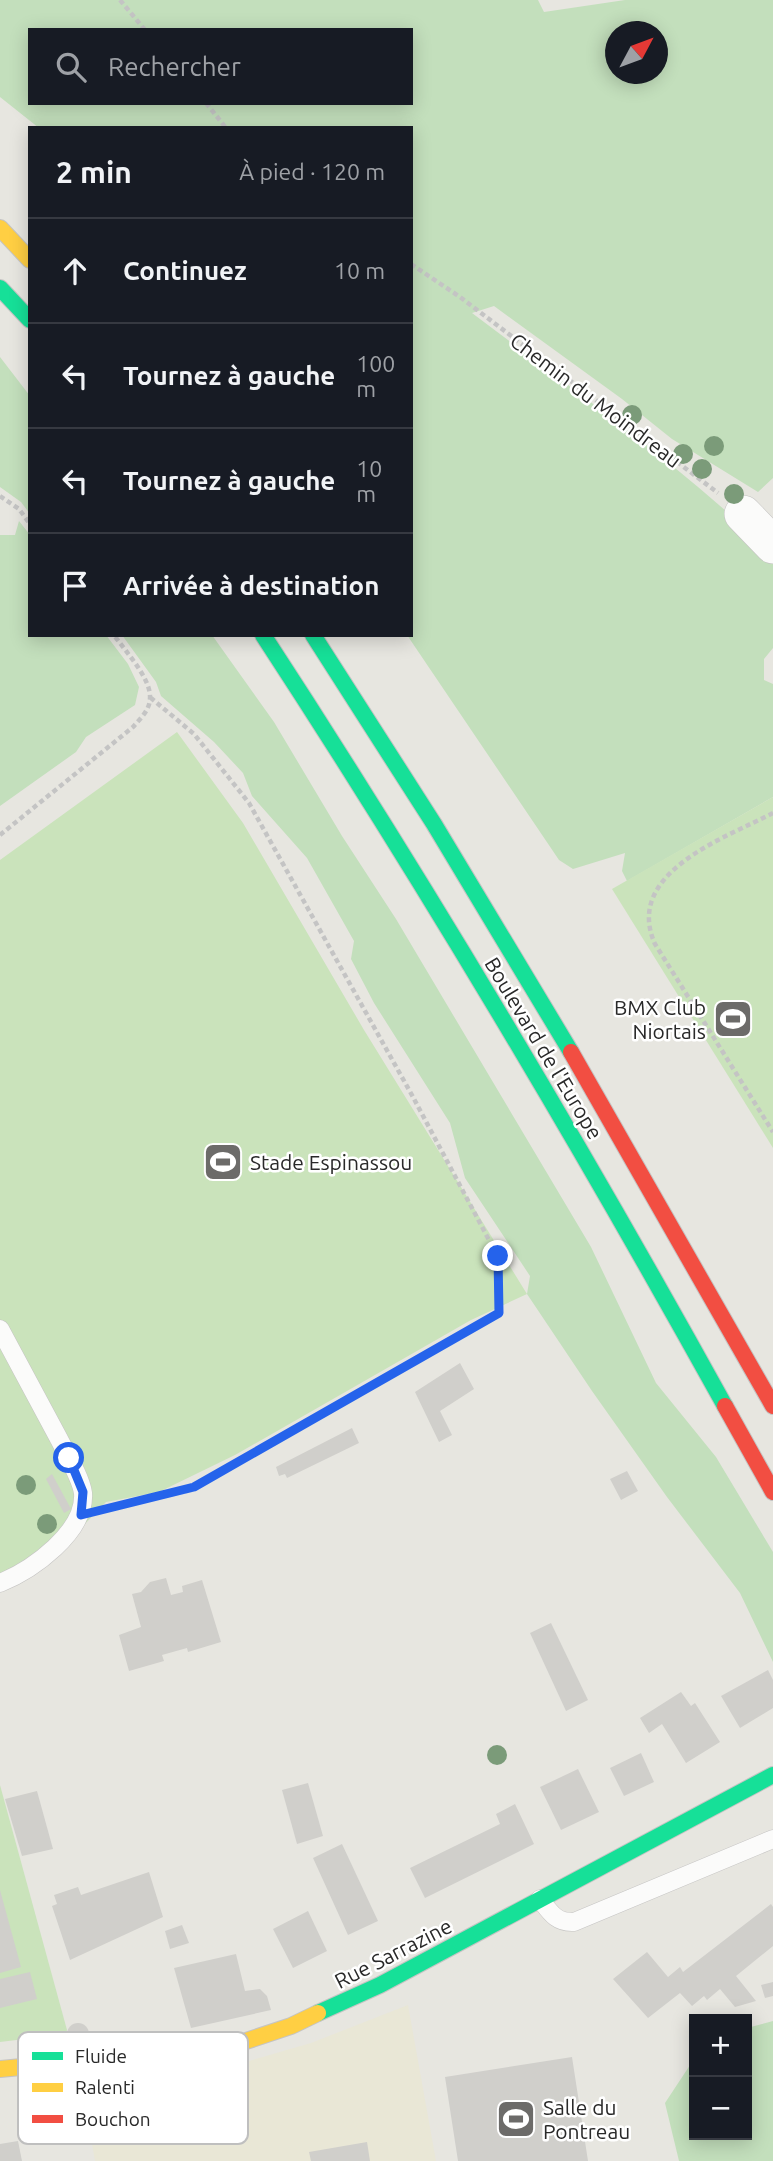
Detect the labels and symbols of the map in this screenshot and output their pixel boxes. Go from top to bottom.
north arrow [605,21,668,84]
street label: Chemin du Moindreau [506,328,686,472]
street label: Boulevard de l'Europe [480,953,608,1143]
place label: BMX Club Niortais [614,995,706,1043]
sports icon: BMX Club Niortais [712,998,754,1040]
sports icon: Stade Espinassou [202,1141,244,1183]
place label: Stade Espinassou [250,1150,412,1174]
route end [482,1240,513,1271]
route start [53,1442,84,1473]
street label: Rue Sarrazine [330,1913,456,1993]
legend [18,2032,248,2144]
text: Fluide [75,2045,127,2067]
text: Ralenti [75,2076,135,2098]
place label: Salle du Pontreau [543,2095,630,2143]
sports icon: Salle du Pontreau [495,2098,537,2140]
text: Bouchon [75,2108,151,2130]

